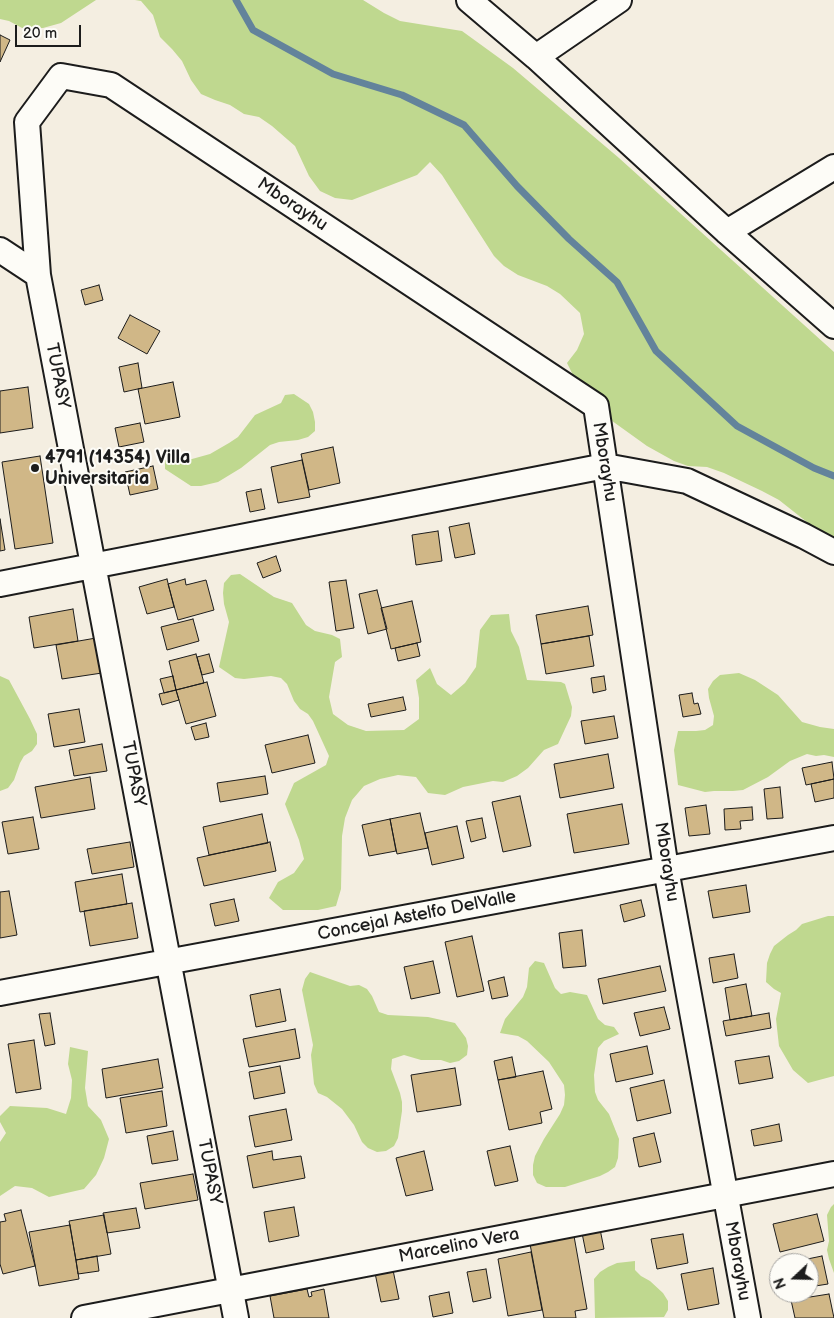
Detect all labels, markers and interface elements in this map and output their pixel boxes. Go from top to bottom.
scale bar [18,15,84,47]
text: 20 m [23,24,57,43]
street label: Mborayhu [253,174,331,236]
street label: TUPASY [40,341,74,411]
street label: Mborayhu [587,421,621,503]
place label: 4791 (14354) Villa Universitaria [45,447,190,489]
marker: 4791 (14354) Villa Universitaria [29,462,41,474]
street label: TUPASY [116,739,150,809]
street label: Mborayhu [649,821,683,903]
street label: Concejal Astelfo DelValle [316,886,518,946]
street label: TUPASY [192,1137,226,1207]
street label: Mborayhu [719,1220,755,1302]
street label: Marcelino Vera [397,1224,521,1268]
north arrow [769,1253,819,1303]
text: N [771,1275,790,1291]

